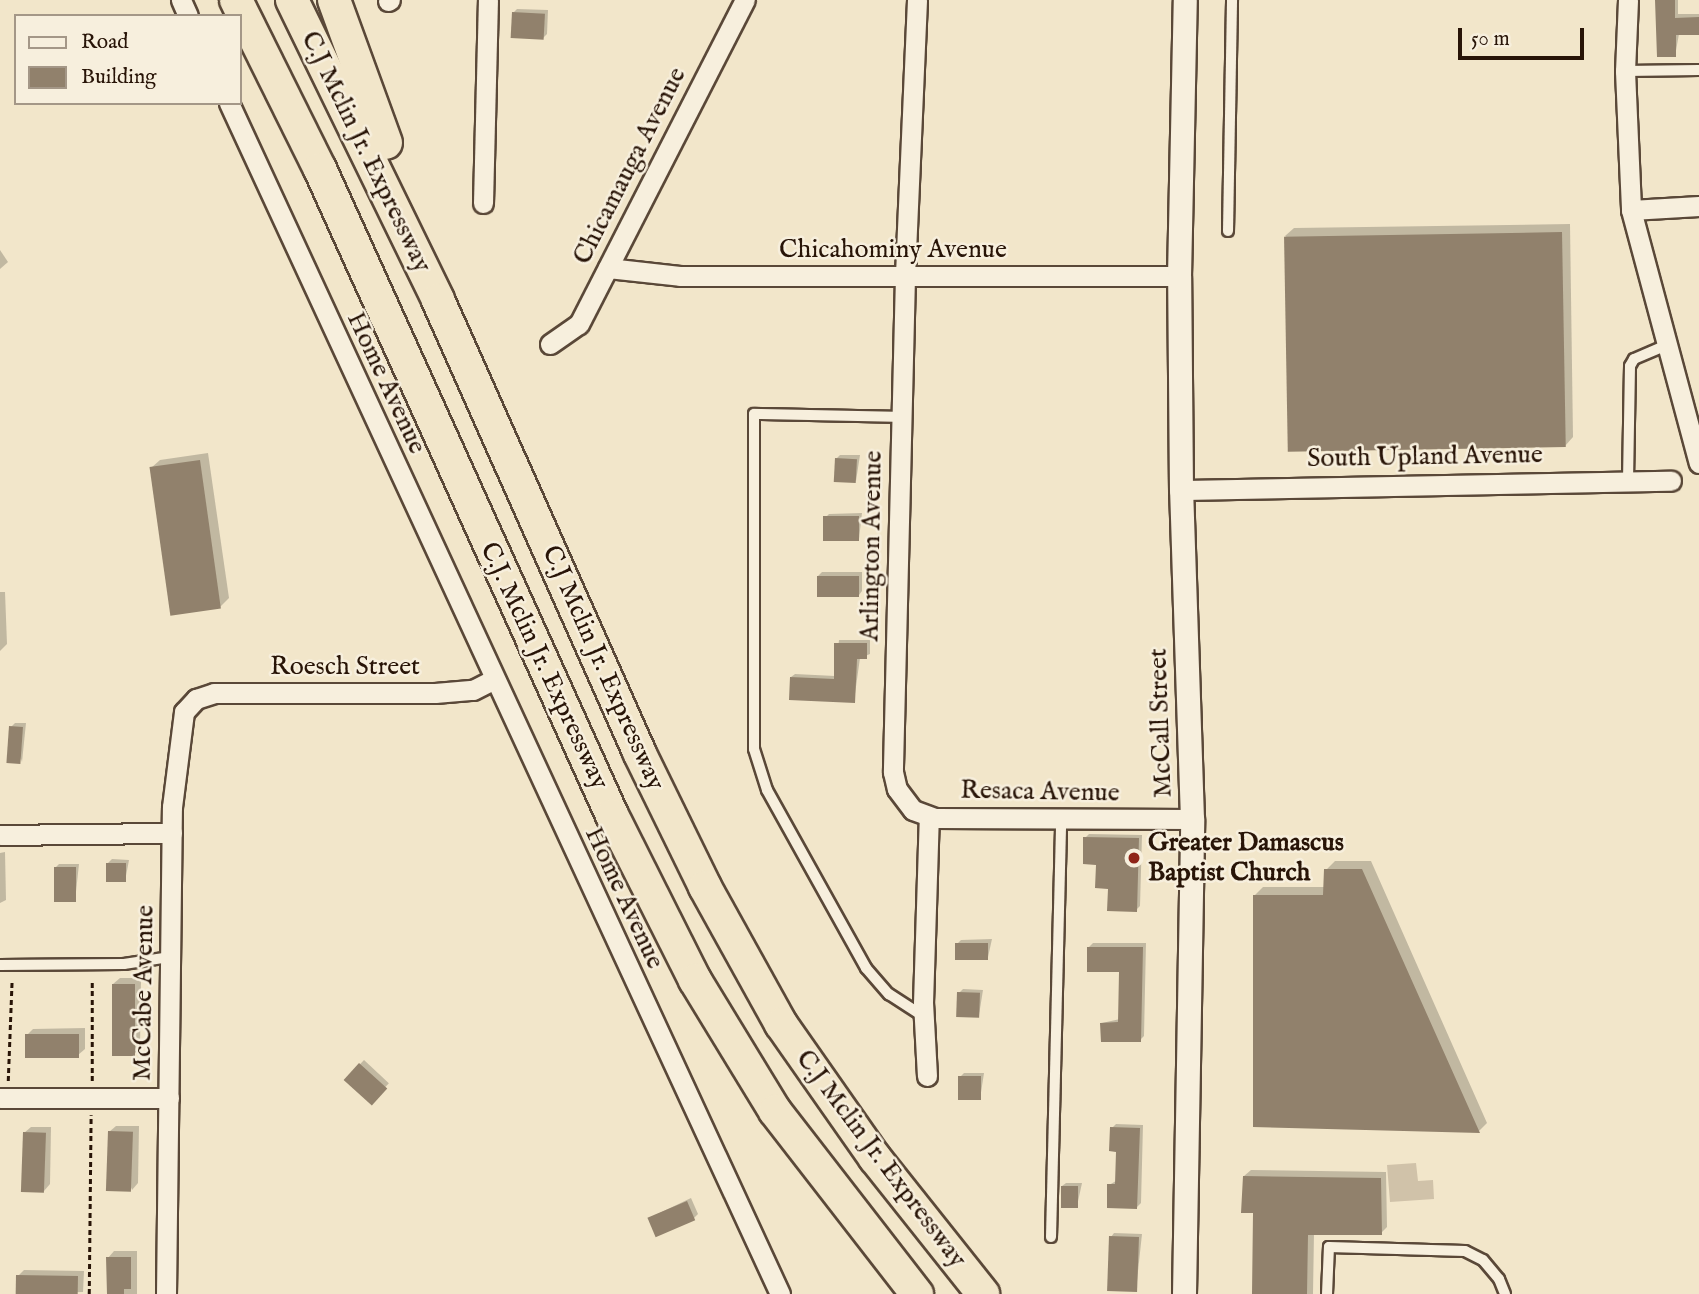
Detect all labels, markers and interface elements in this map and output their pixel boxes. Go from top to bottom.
legend [14,14,242,105]
scale bar [1461,14,1587,58]
street label: C.J Mclin Jr. Expressway [294,26,438,278]
text: 50 m [1471,26,1510,53]
text: Road [81,29,128,56]
street label: Chicamauga Avenue [567,62,693,270]
text: Building [81,64,156,91]
street label: Chicahominy Avenue [779,234,1007,266]
street label: Home Avenue [340,307,432,459]
street label: South Upland Avenue [1307,439,1543,475]
street label: Arlington Avenue [855,450,889,642]
street label: C.J. Mclin Jr. Expressway [473,537,615,795]
street label: C.J Mclin Jr. Expressway [535,541,671,795]
street label: McCall Street [1143,648,1179,798]
street label: Roesch Street [270,651,420,683]
street label: Resaca Avenue [960,775,1120,809]
street label: Home Avenue [578,822,670,974]
place label: Greater Damascus Baptist Church [1148,827,1344,888]
marker: Greater Damascus Baptist Church [1126,850,1142,866]
street label: McCabe Avenue [127,905,161,1081]
street label: C.J Mclin Jr. Expressway [789,1044,973,1274]

